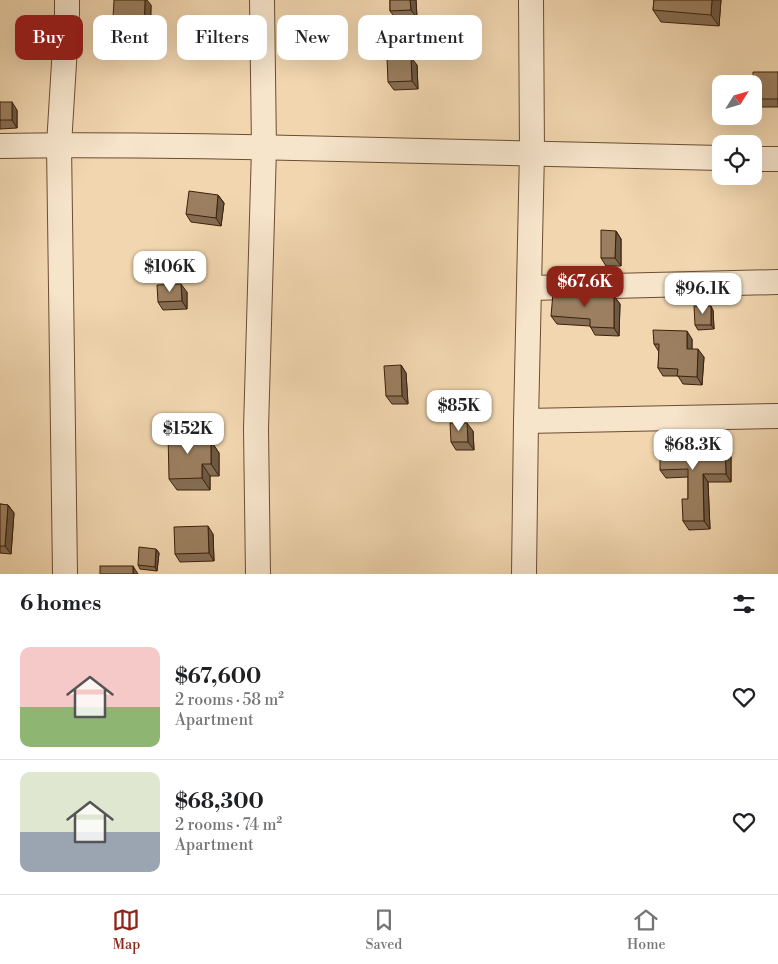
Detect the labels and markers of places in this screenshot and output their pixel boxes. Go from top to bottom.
pin: $106K [135,250,205,293]
pin: $67.6K [544,266,626,308]
pin: $96.1K [662,272,744,315]
pin: $85K [429,390,489,432]
pin: $152K [153,412,223,455]
pin: $68.3K [652,428,734,471]

